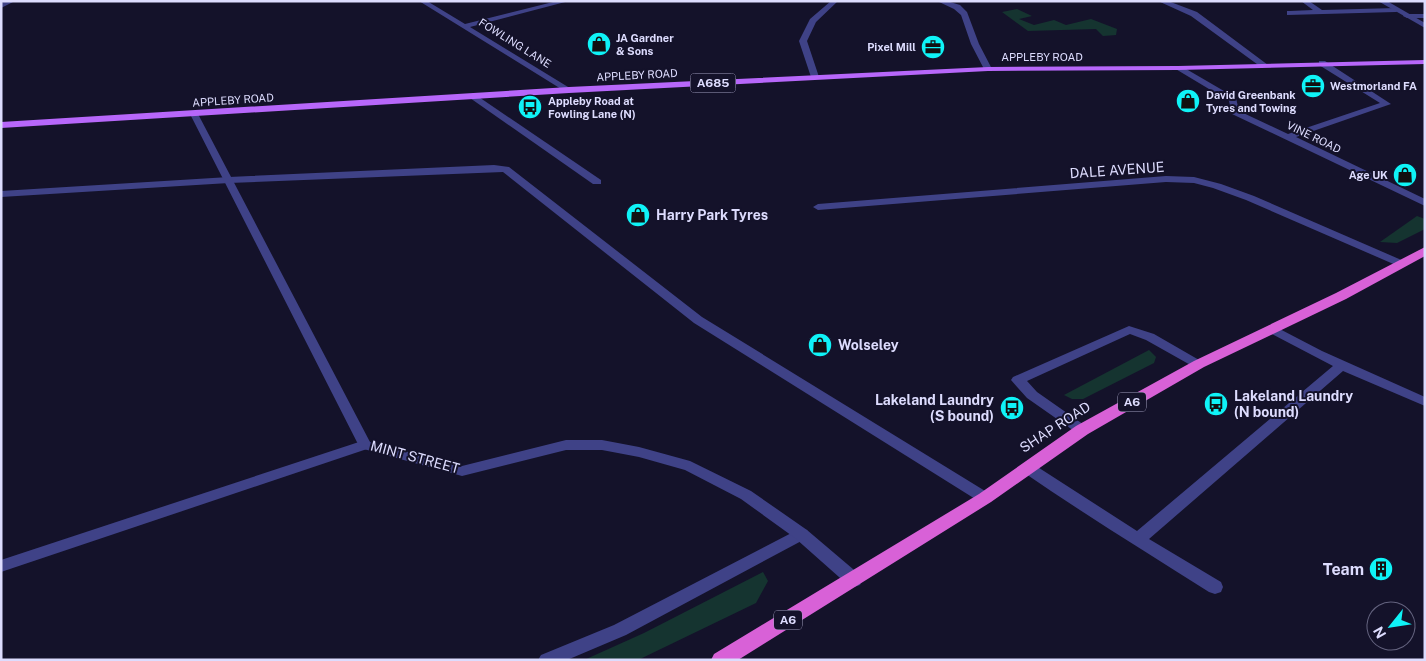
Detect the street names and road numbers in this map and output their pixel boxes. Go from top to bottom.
street label: FOWLING LANE [477,16,553,70]
street label: APPLEBY ROAD [1001,51,1083,63]
street label: APPLEBY ROAD [596,67,678,83]
road number: A685 [690,74,736,92]
street label: APPLEBY ROAD [192,91,275,109]
street label: VINE ROAD [1285,119,1343,155]
street label: DALE AVENUE [1069,159,1165,181]
road number: A6 [1118,392,1146,412]
street label: SHAP ROAD [1017,398,1093,456]
street label: MINT STREET [369,437,461,477]
road number: A6 [774,610,802,630]

